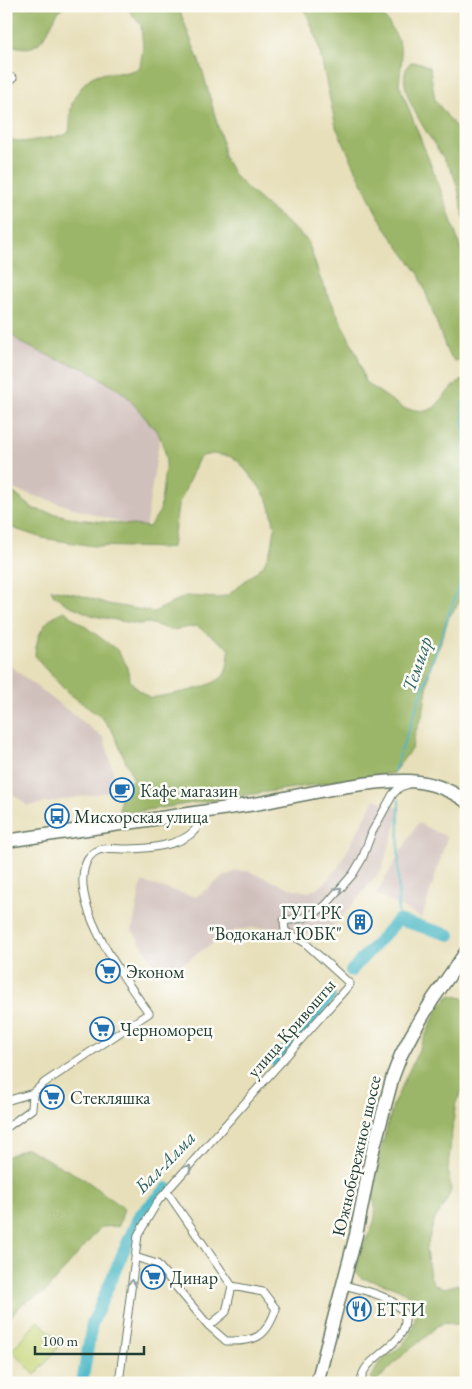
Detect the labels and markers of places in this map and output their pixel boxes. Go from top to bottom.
cafe icon: Кафе магазин [109,777,135,803]
place label: Кафе магазин [140,779,238,802]
bus stop icon: Мисхорская улица [44,803,70,829]
place label: Мисхорская улица [74,805,209,828]
place label: ГУП РК "Водоканал ЮБК" [209,901,342,945]
building icon: ГУП РК "Водоканал ЮБК" [347,909,373,935]
supermarket icon: Эконом [95,958,121,984]
place label: Эконом [126,960,185,983]
supermarket icon: Черноморец [89,1016,115,1042]
place label: Черноморец [120,1018,213,1041]
supermarket icon: Стекляшка [39,1084,65,1110]
place label: Стекляшка [70,1086,151,1109]
supermarket icon: Динар [140,1264,166,1290]
place label: Динар [170,1266,218,1289]
restaurant icon: ЕТТИ [346,1296,372,1322]
place label: ЕТТИ [376,1298,425,1321]

